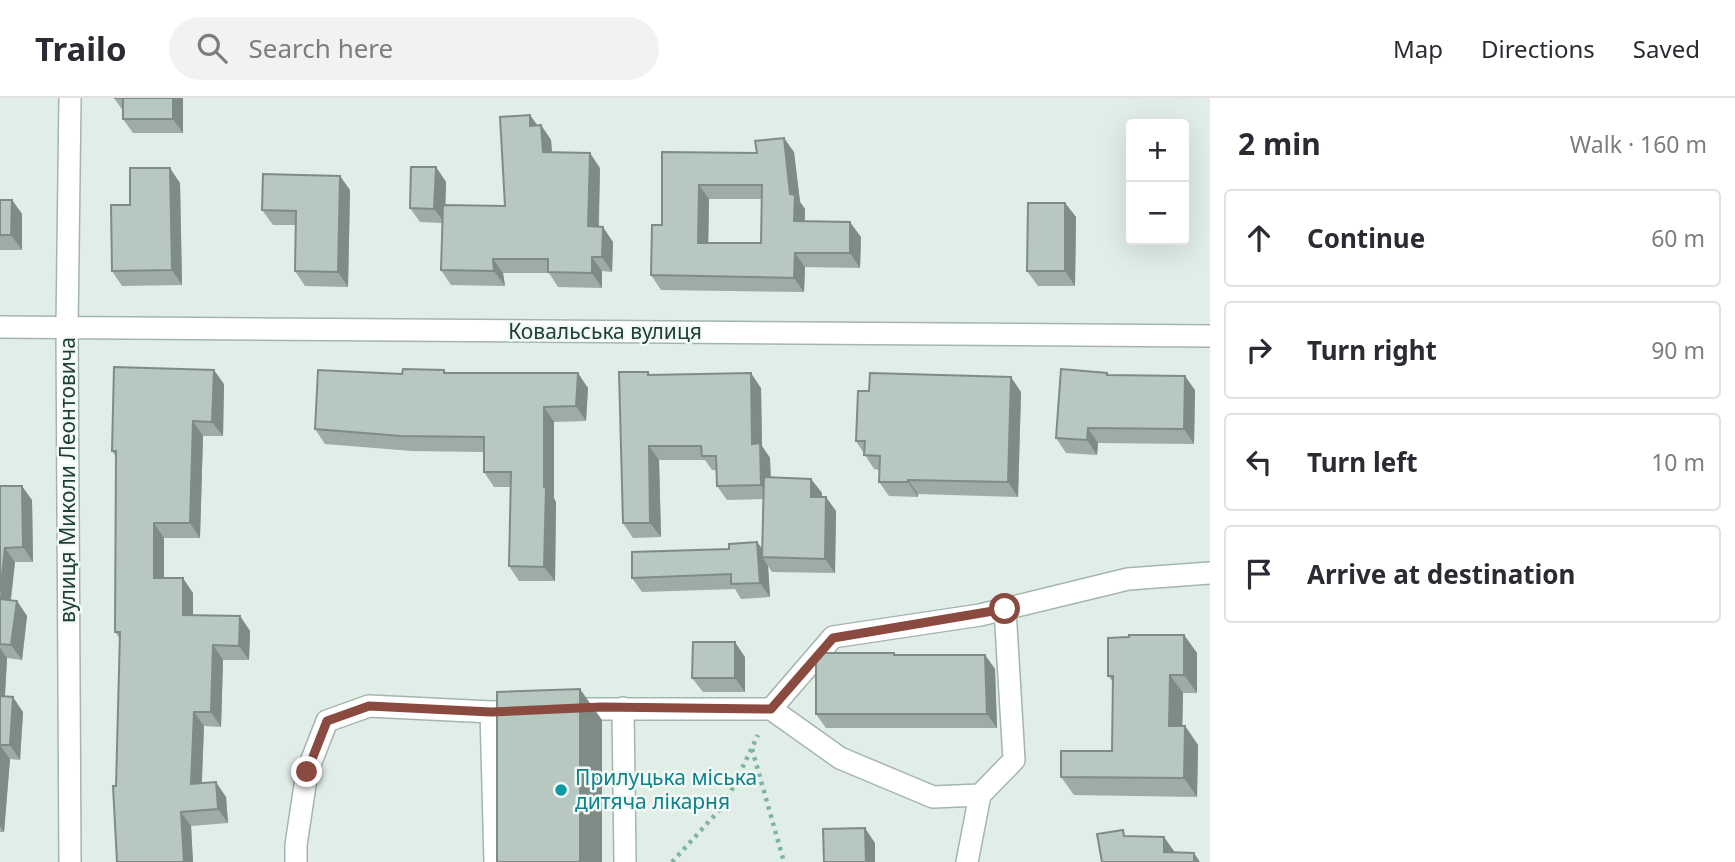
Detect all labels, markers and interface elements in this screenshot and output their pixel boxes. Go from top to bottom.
search box [169,17,659,80]
text: Trailo [35,26,127,71]
icon: search [193,29,231,67]
text: Search here [249,30,393,66]
text: Map [1393,32,1443,65]
text: Directions [1481,32,1595,65]
text: Saved [1633,32,1700,65]
map controls [1126,119,1189,245]
button: + [1126,119,1189,182]
text: 2 min [1238,123,1321,164]
text: Walk · 160 m [1570,128,1707,160]
button: − [1126,182,1189,245]
icon: ahead [1240,219,1278,257]
text: Continue [1307,220,1425,256]
text: 60 m [1651,222,1705,254]
street label: Ковальська вулиця [508,317,702,345]
icon: right [1240,331,1278,369]
text: Turn right [1307,332,1437,368]
text: 90 m [1651,334,1705,366]
street label: вулиця Миколи Леонтовича [53,337,81,623]
icon: left [1240,443,1278,481]
text: Turn left [1307,444,1418,480]
text: 10 m [1651,446,1705,478]
icon: arrive [1240,555,1278,593]
text: Arrive at destination [1307,556,1576,592]
route start [989,593,1020,624]
route end [291,756,322,787]
place label: Прилуцька міська дитяча лікарня [575,763,757,815]
marker: Прилуцька міська дитяча лікарня [553,782,569,798]

